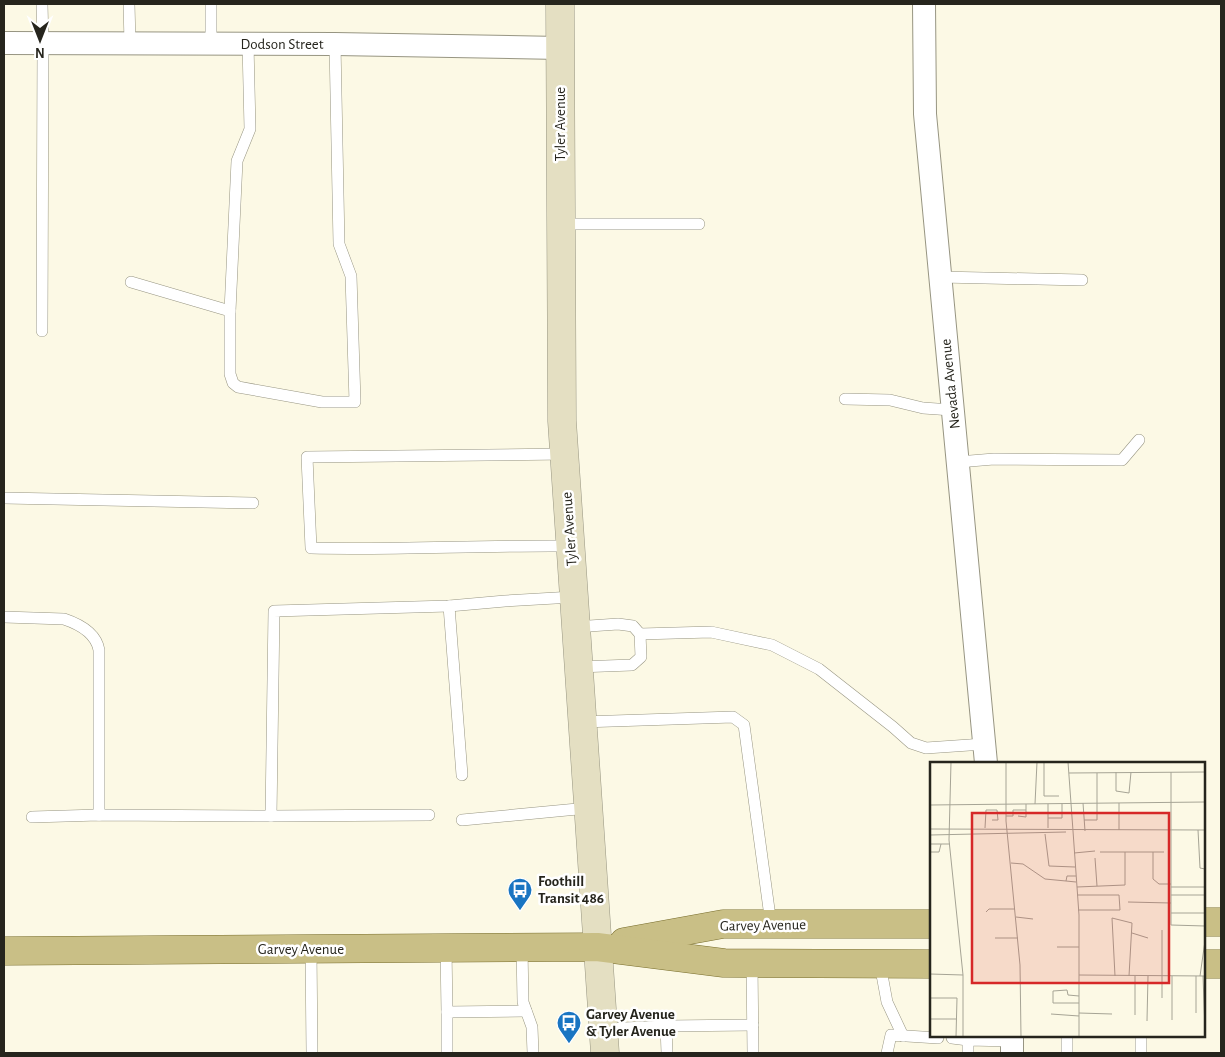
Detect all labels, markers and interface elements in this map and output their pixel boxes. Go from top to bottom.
north arrow [15,15,65,65]
street label: Dodson Street [240,37,324,52]
text: N [35,45,45,59]
street label: Tyler Avenue [553,87,568,161]
street label: Nevada Avenue [938,338,963,430]
street label: Tyler Avenue [559,491,580,567]
inset map [930,762,1205,1037]
place label: Foothill Transit 486 [538,874,604,906]
bus stop icon: Foothill Transit 486 [507,877,533,911]
street label: Garvey Avenue [720,917,806,934]
street label: Garvey Avenue [258,942,344,957]
place label: Garvey Avenue & Tyler Avenue [586,1007,676,1039]
bus stop icon: Garvey Avenue & Tyler Avenue [556,1010,582,1044]

